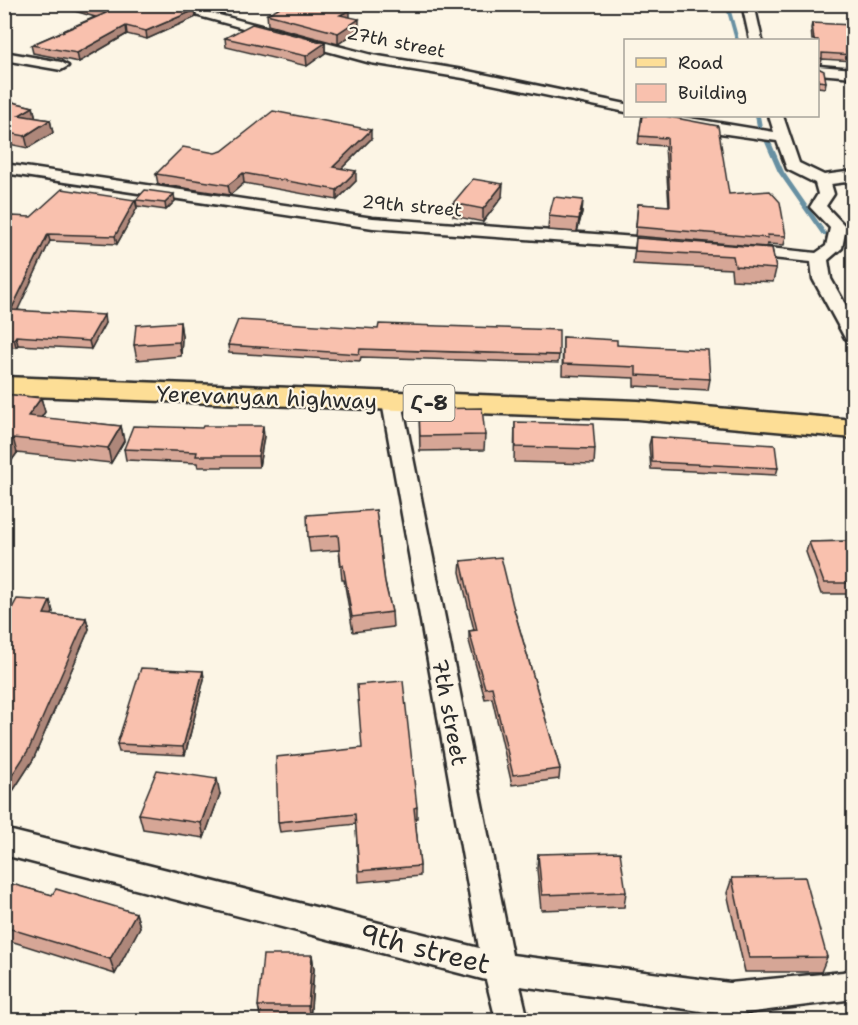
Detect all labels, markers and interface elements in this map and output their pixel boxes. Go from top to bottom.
street label: 27th street [345,21,448,63]
legend [624,39,819,117]
text: Road [678,51,723,75]
text: Building [678,81,747,105]
street label: 29th street [361,190,463,222]
street label: Yerevanyan highway [156,379,378,416]
road number: Հ-8 [404,385,454,421]
street label: 7th street [425,656,474,768]
street label: 9th street [356,914,494,983]

